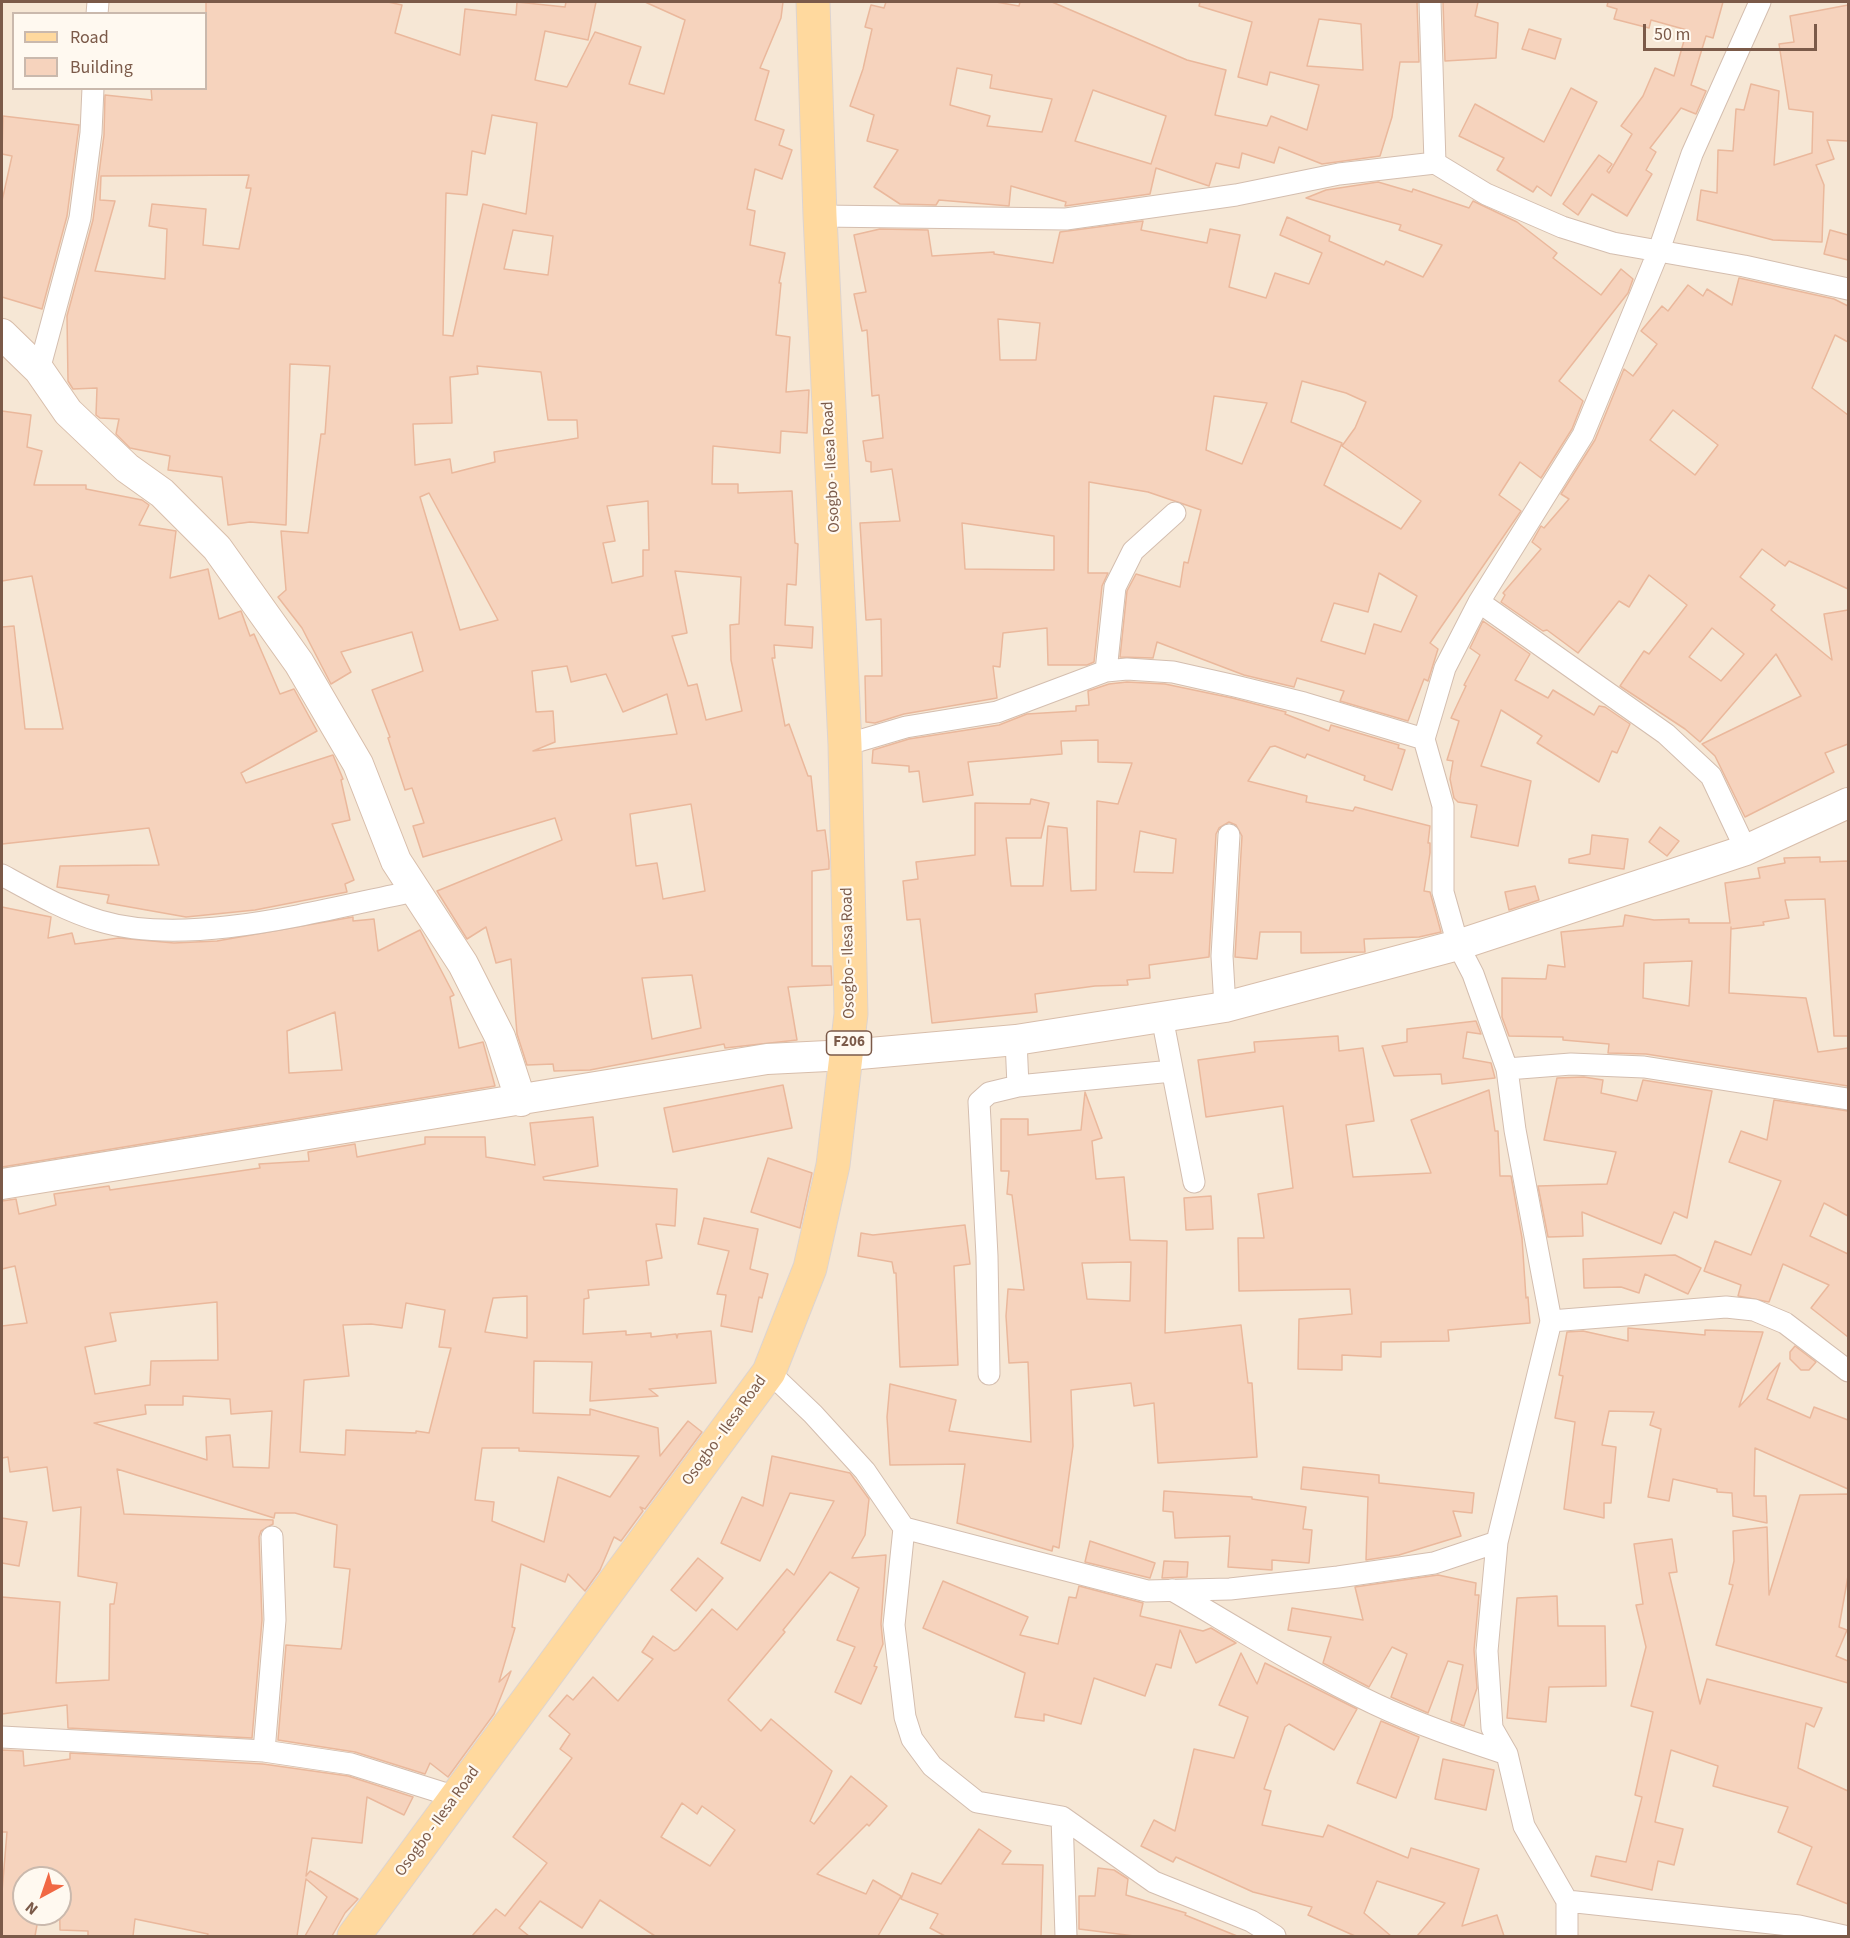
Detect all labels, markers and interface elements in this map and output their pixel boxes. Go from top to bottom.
legend [12,12,207,90]
scale bar [1646,12,1820,50]
text: 50 m [1654,22,1690,47]
text: Road [70,25,109,50]
text: Building [70,55,133,80]
street label: Osogbo - Ilesa Road [819,401,845,533]
street label: Osogbo - Ilesa Road [838,887,860,1019]
road number: F206 [826,1031,872,1055]
street label: Osogbo - Ilesa Road [679,1372,771,1490]
street label: Osogbo - Ilesa Road [392,1763,484,1881]
north arrow [12,1866,72,1926]
text: N [21,1896,43,1920]

